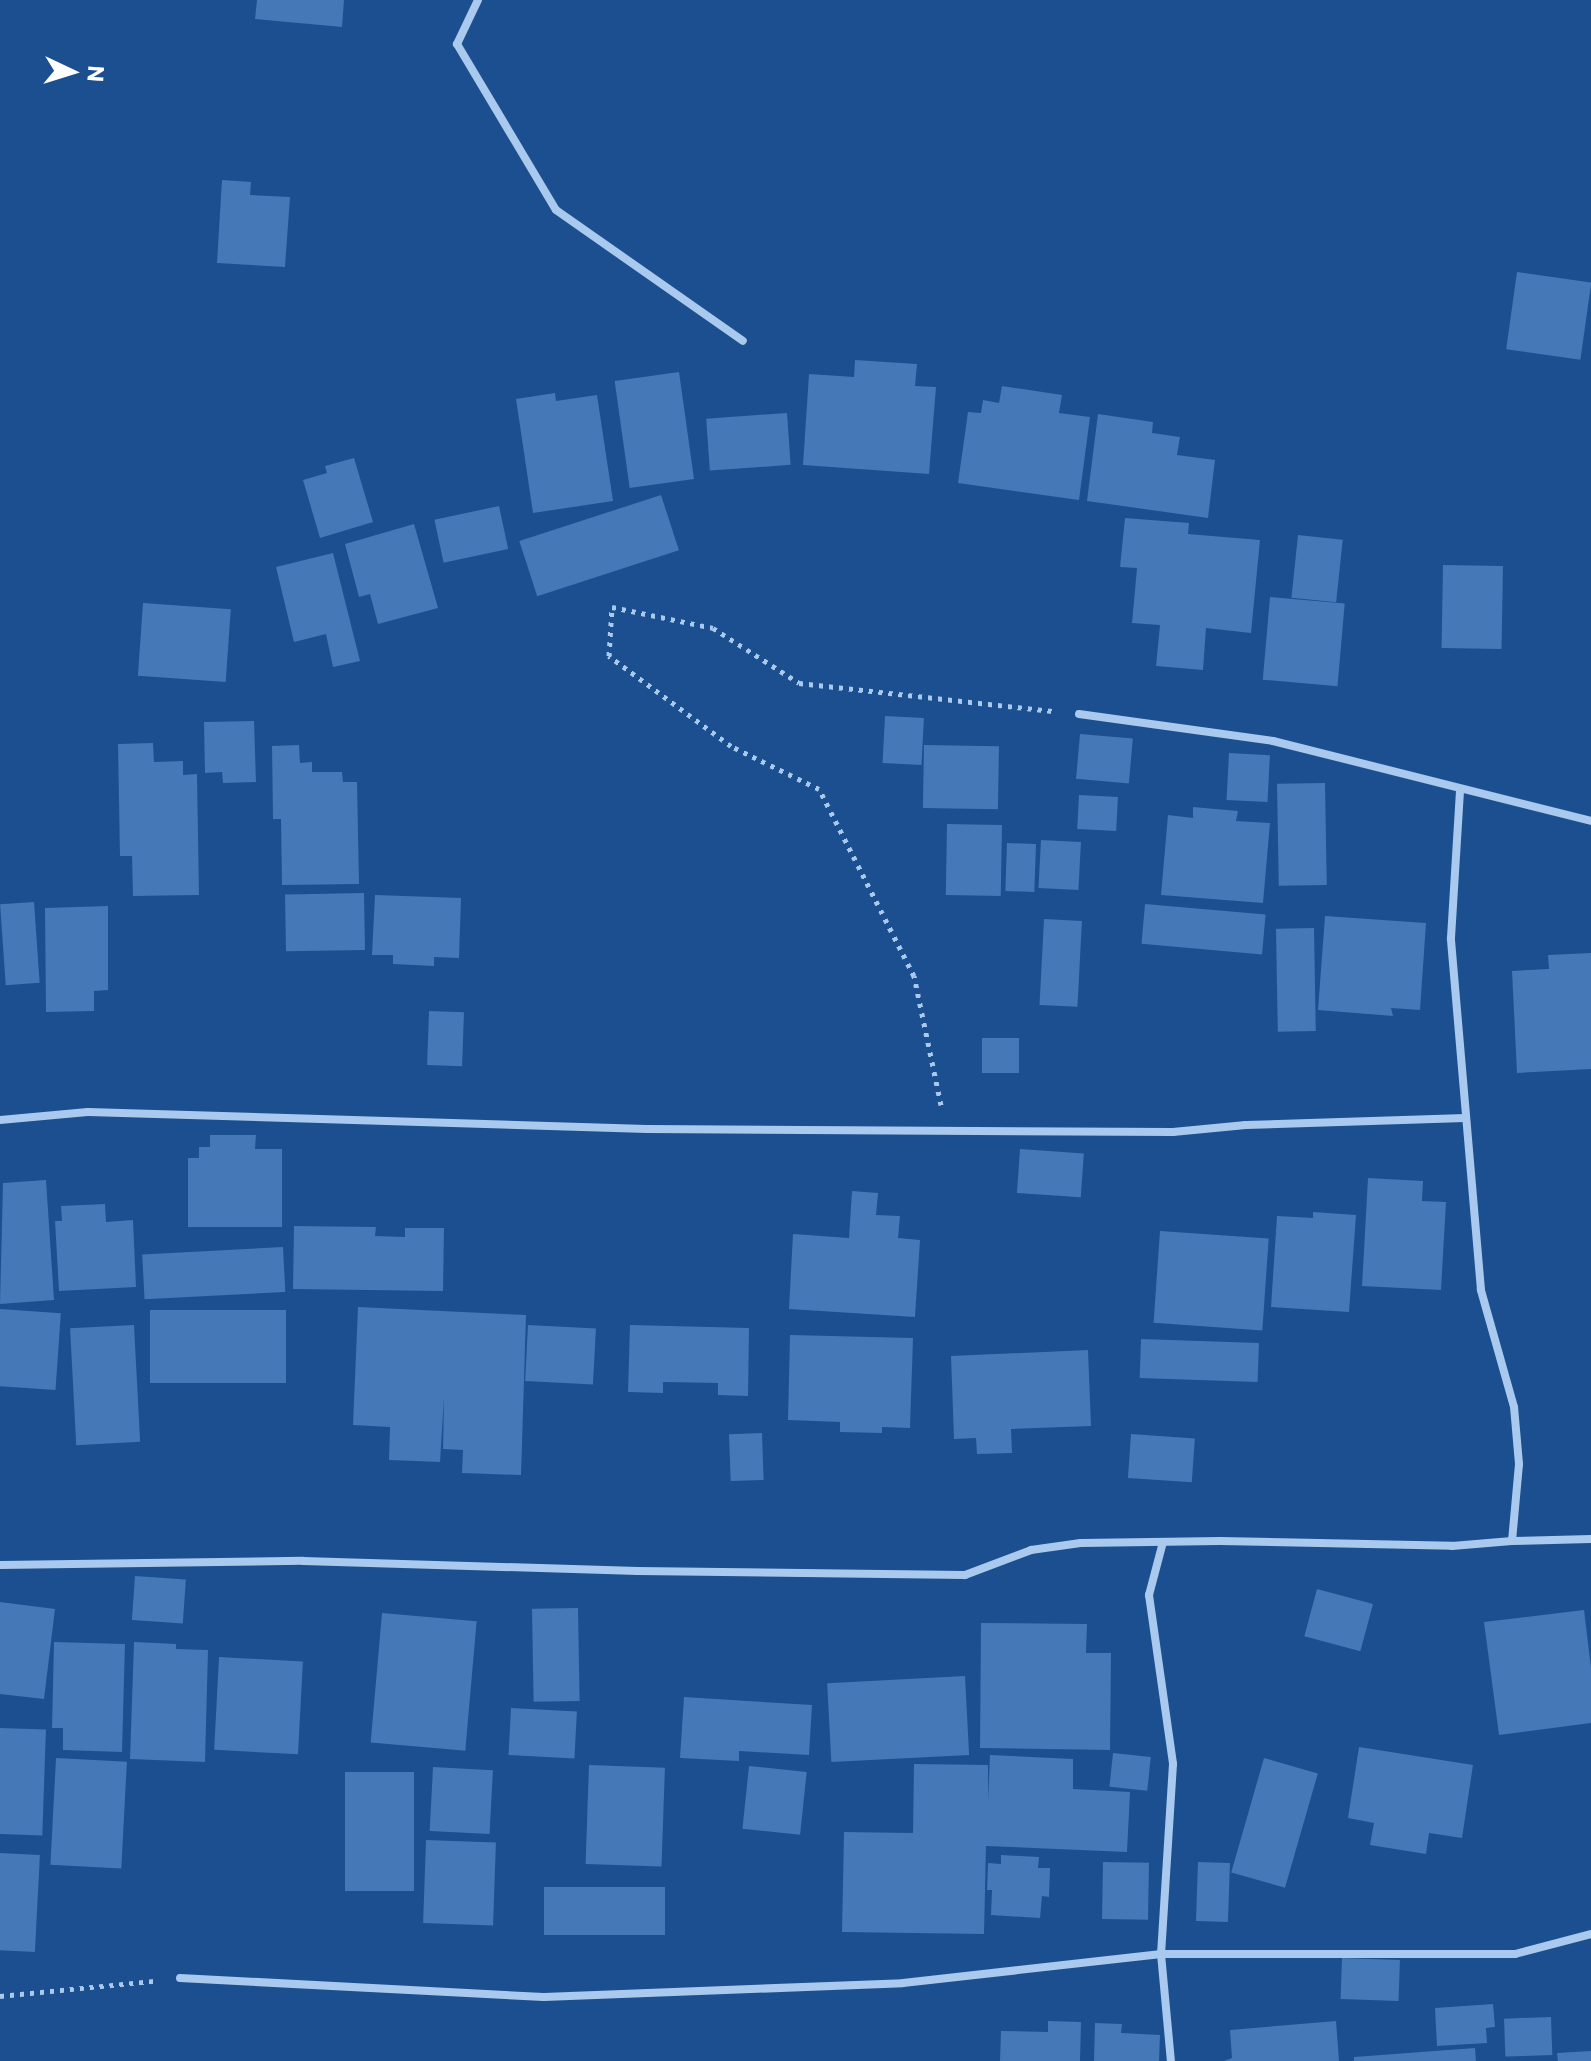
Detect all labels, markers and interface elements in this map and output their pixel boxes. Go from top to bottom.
north arrow [32,32,112,112]
text: N [82,65,110,83]

